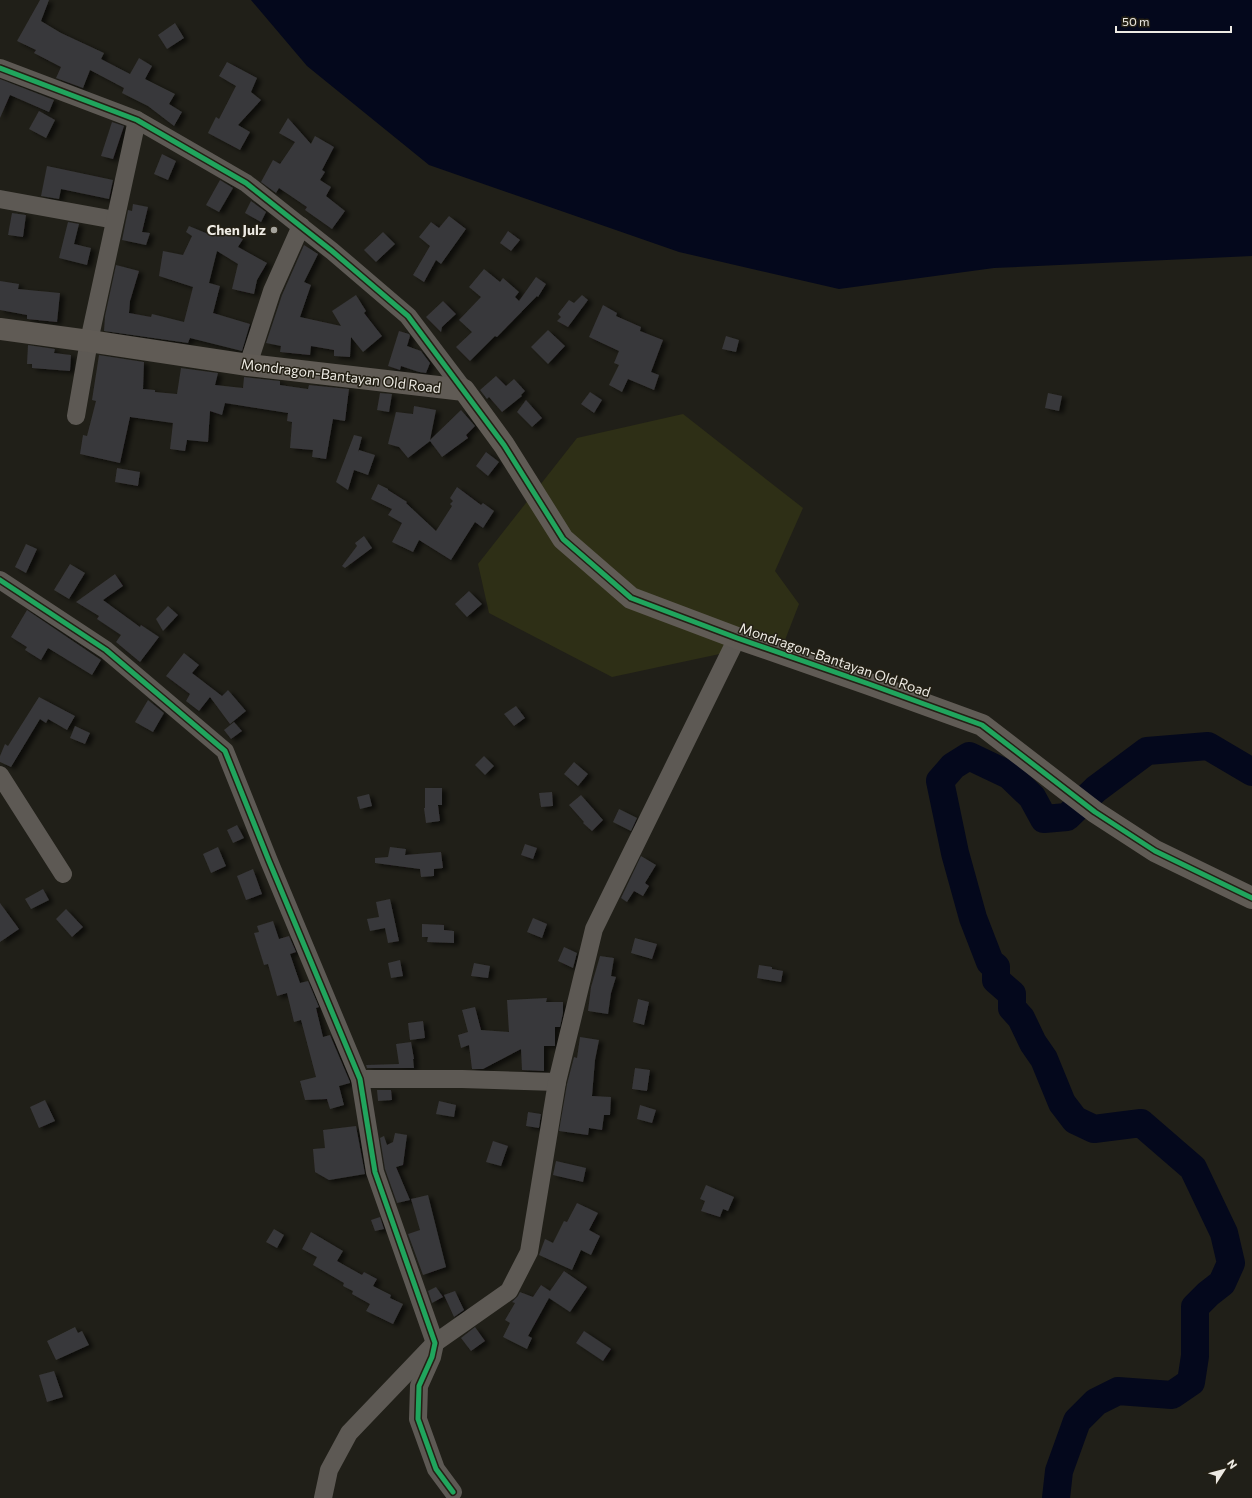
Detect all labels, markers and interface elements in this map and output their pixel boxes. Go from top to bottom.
scale bar [1116,8,1231,34]
text: 50 m [1122,14,1150,28]
place label: Chen Julz [207,221,266,238]
marker: Chen Julz [269,225,279,235]
street label: Mondragon-Bantayan Old Road [240,355,442,396]
street label: Mondragon-Bantayan Old Road [737,619,933,700]
north arrow [1204,1450,1244,1490]
text: N [1225,1457,1240,1471]

